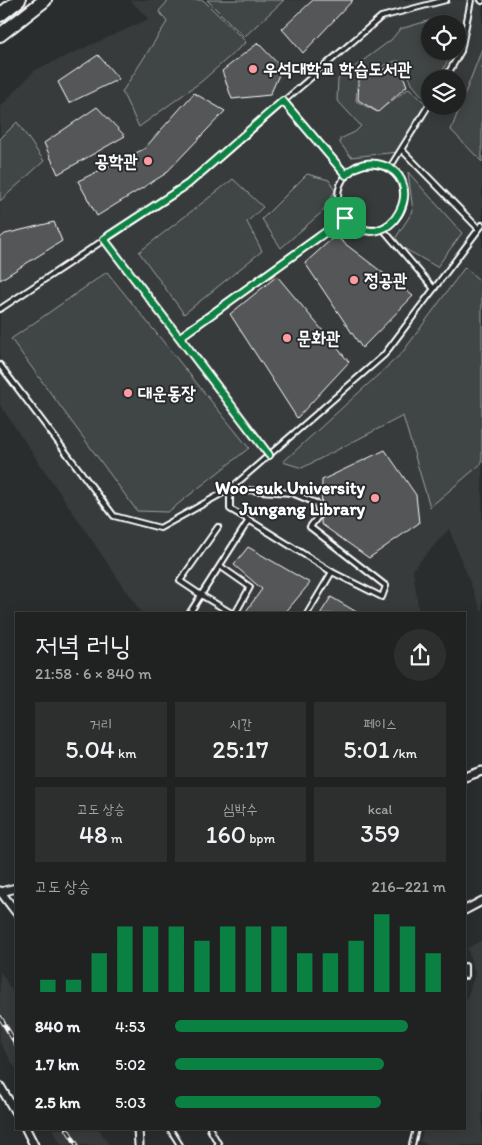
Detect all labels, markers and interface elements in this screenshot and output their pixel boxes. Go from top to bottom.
map controls [421,15,466,115]
button: locate [421,15,466,60]
place label: 우석대학교 학습도서관 [263,58,412,80]
marker: 우석대학교 학습도서관 [247,63,259,75]
button: layers [421,70,466,115]
place label: 공학관 [95,150,139,172]
marker: 공학관 [142,155,154,167]
pin [324,197,366,239]
icon: arrive [331,204,359,232]
place label: 정공관 [364,269,408,291]
marker: 정공관 [348,274,360,286]
place label: 문화관 [297,327,341,349]
marker: 문화관 [281,332,293,344]
place label: 대운동장 [138,382,196,404]
marker: 대운동장 [122,387,134,399]
place label: Woo-suk University Jungang Library [215,477,366,520]
marker: Woo-suk University Jungang Library [369,492,381,504]
text: 저녁 러닝 [35,628,131,662]
button: share [394,629,446,681]
text: 21:58 · 6 × 840 m [35,664,152,683]
text: 거리 [90,716,112,733]
text: 시간 [229,716,252,733]
text: 페이스 [363,716,397,733]
text: 5.04 [65,734,115,764]
text: 25:17 [212,734,269,764]
text: 5:01 [343,734,390,764]
text: km [115,745,137,762]
text: /km [390,745,417,762]
text: 고도 상승 [77,801,125,818]
text: 심박수 [224,801,257,818]
text: kcal [368,801,393,818]
text: 359 [360,818,400,848]
text: 48 [79,819,108,849]
text: 160 [206,819,246,849]
text: m [108,830,123,847]
text: bpm [246,830,275,847]
text: 고도 상승 [35,877,90,896]
text: 216–221 m [371,877,446,896]
text: 840 m [35,1017,80,1036]
text: 4:53 [115,1017,146,1036]
text: 1.7 km [35,1055,79,1074]
text: 5:02 [115,1055,146,1074]
text: 2.5 km [35,1093,81,1112]
text: 5:03 [115,1093,146,1112]

